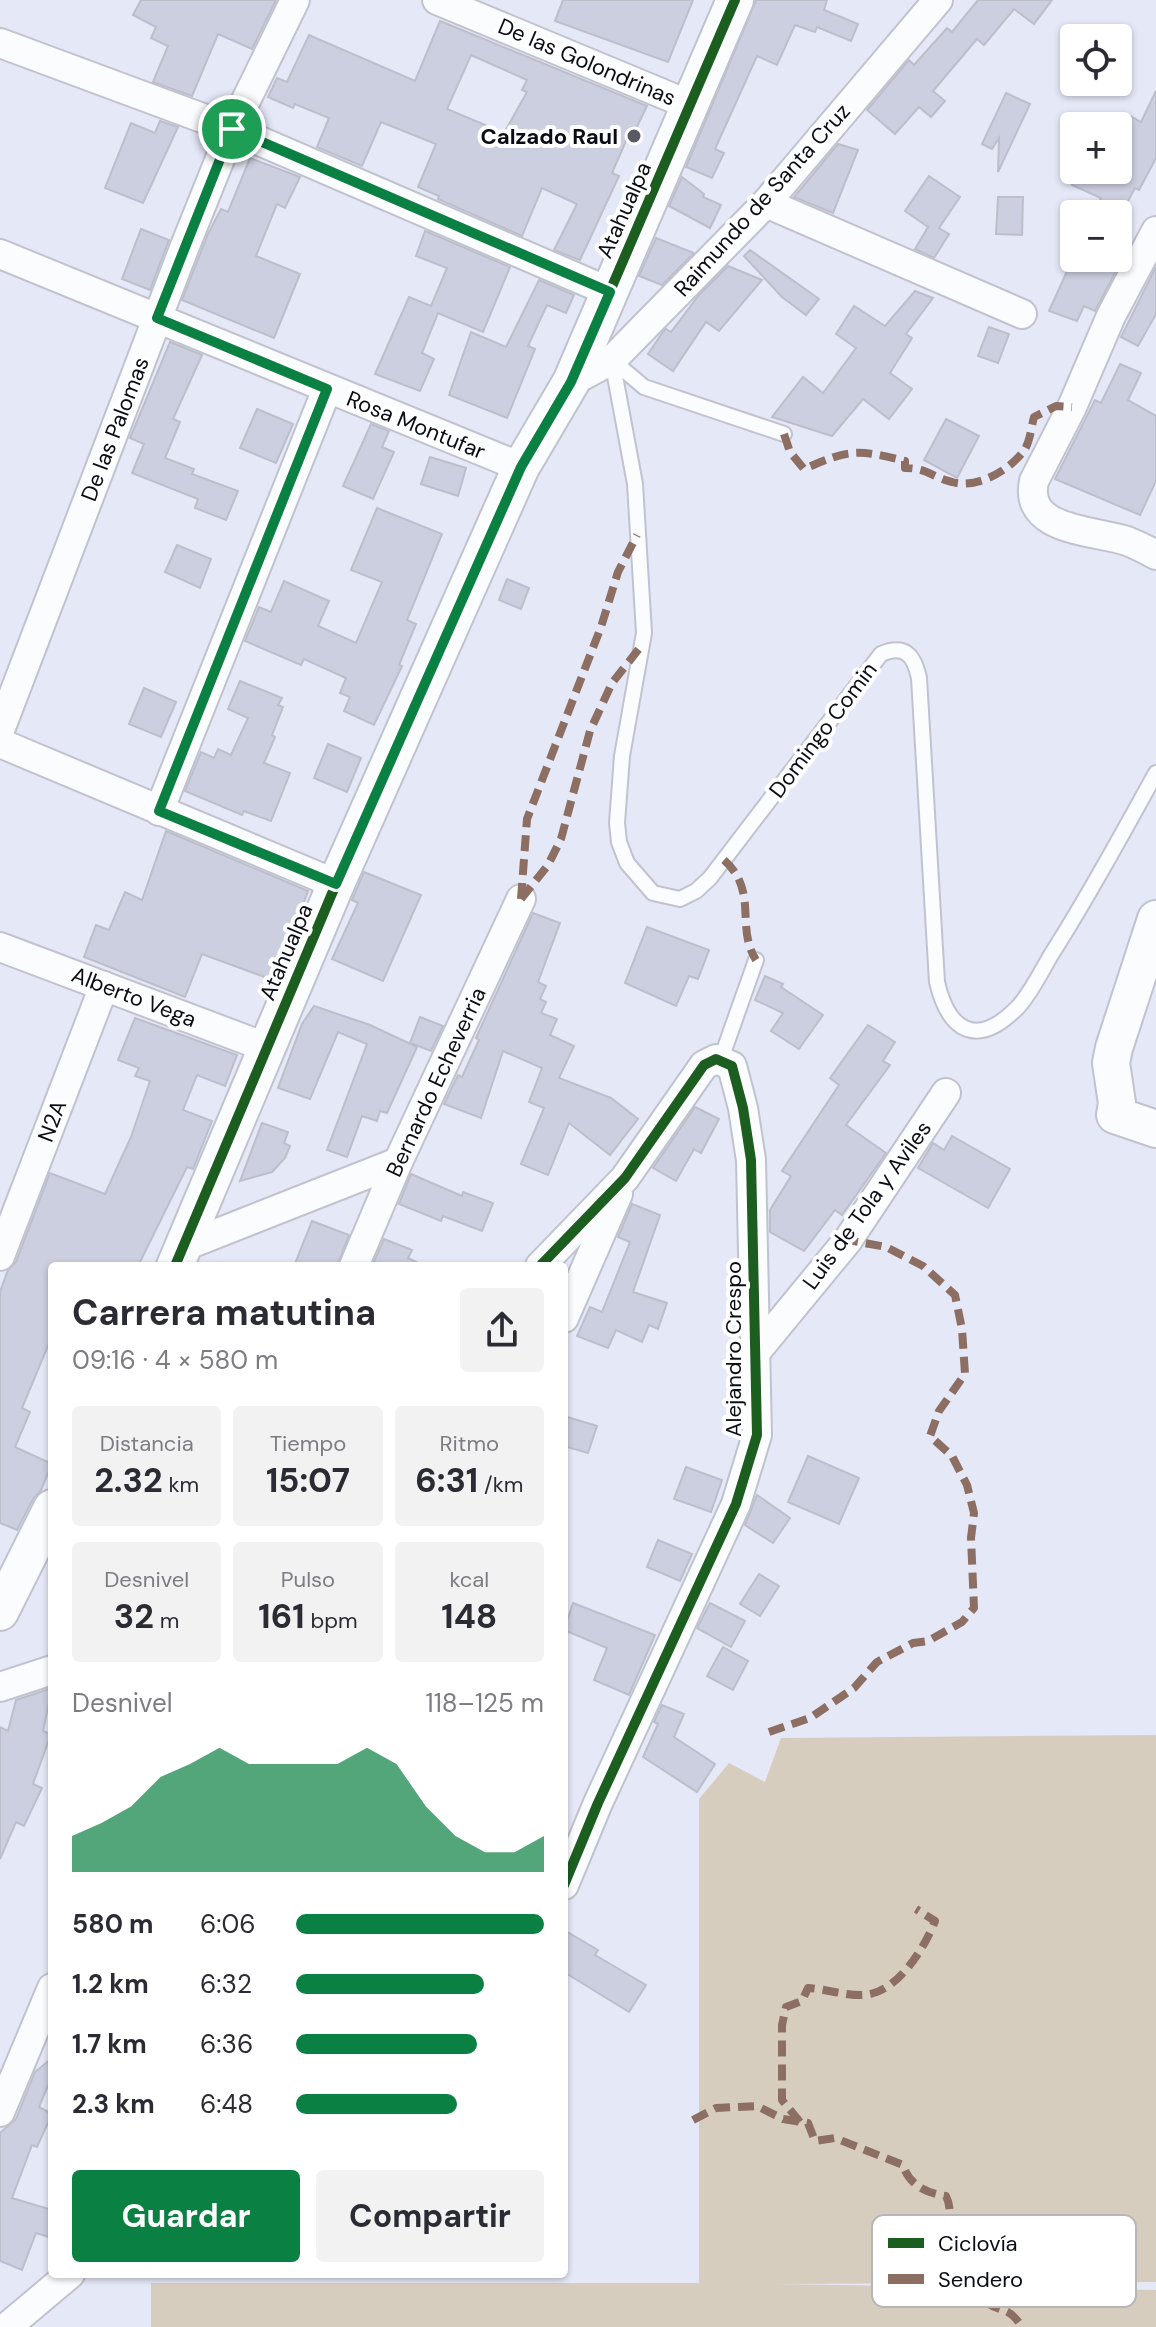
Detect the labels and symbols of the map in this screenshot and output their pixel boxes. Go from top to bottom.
street label: De las Golondrinas [494,11,680,113]
pin [198,95,266,163]
street label: Raimundo de Santa Cruz [668,97,856,303]
place label: Calzado Raul [481,122,618,151]
marker: Calzado Raul [625,127,643,145]
street label: Atahualpa [590,157,658,263]
street label: De las Palomas [74,353,156,505]
street label: Rosa Montufar [342,384,490,466]
street label: Domingo Comin [762,656,884,804]
street label: Atahualpa [253,899,319,1005]
street label: Alberto Vega [68,960,200,1034]
street label: Bernardo Echeverria [379,983,493,1181]
street label: N2A [31,1096,73,1146]
street label: Luis de Tola y Aviles [796,1115,938,1295]
street label: Alejandro Crespo [719,1261,748,1437]
legend [872,2215,1136,2307]
text: Ciclovía [938,2229,1018,2258]
text: Sendero [938,2265,1023,2294]

